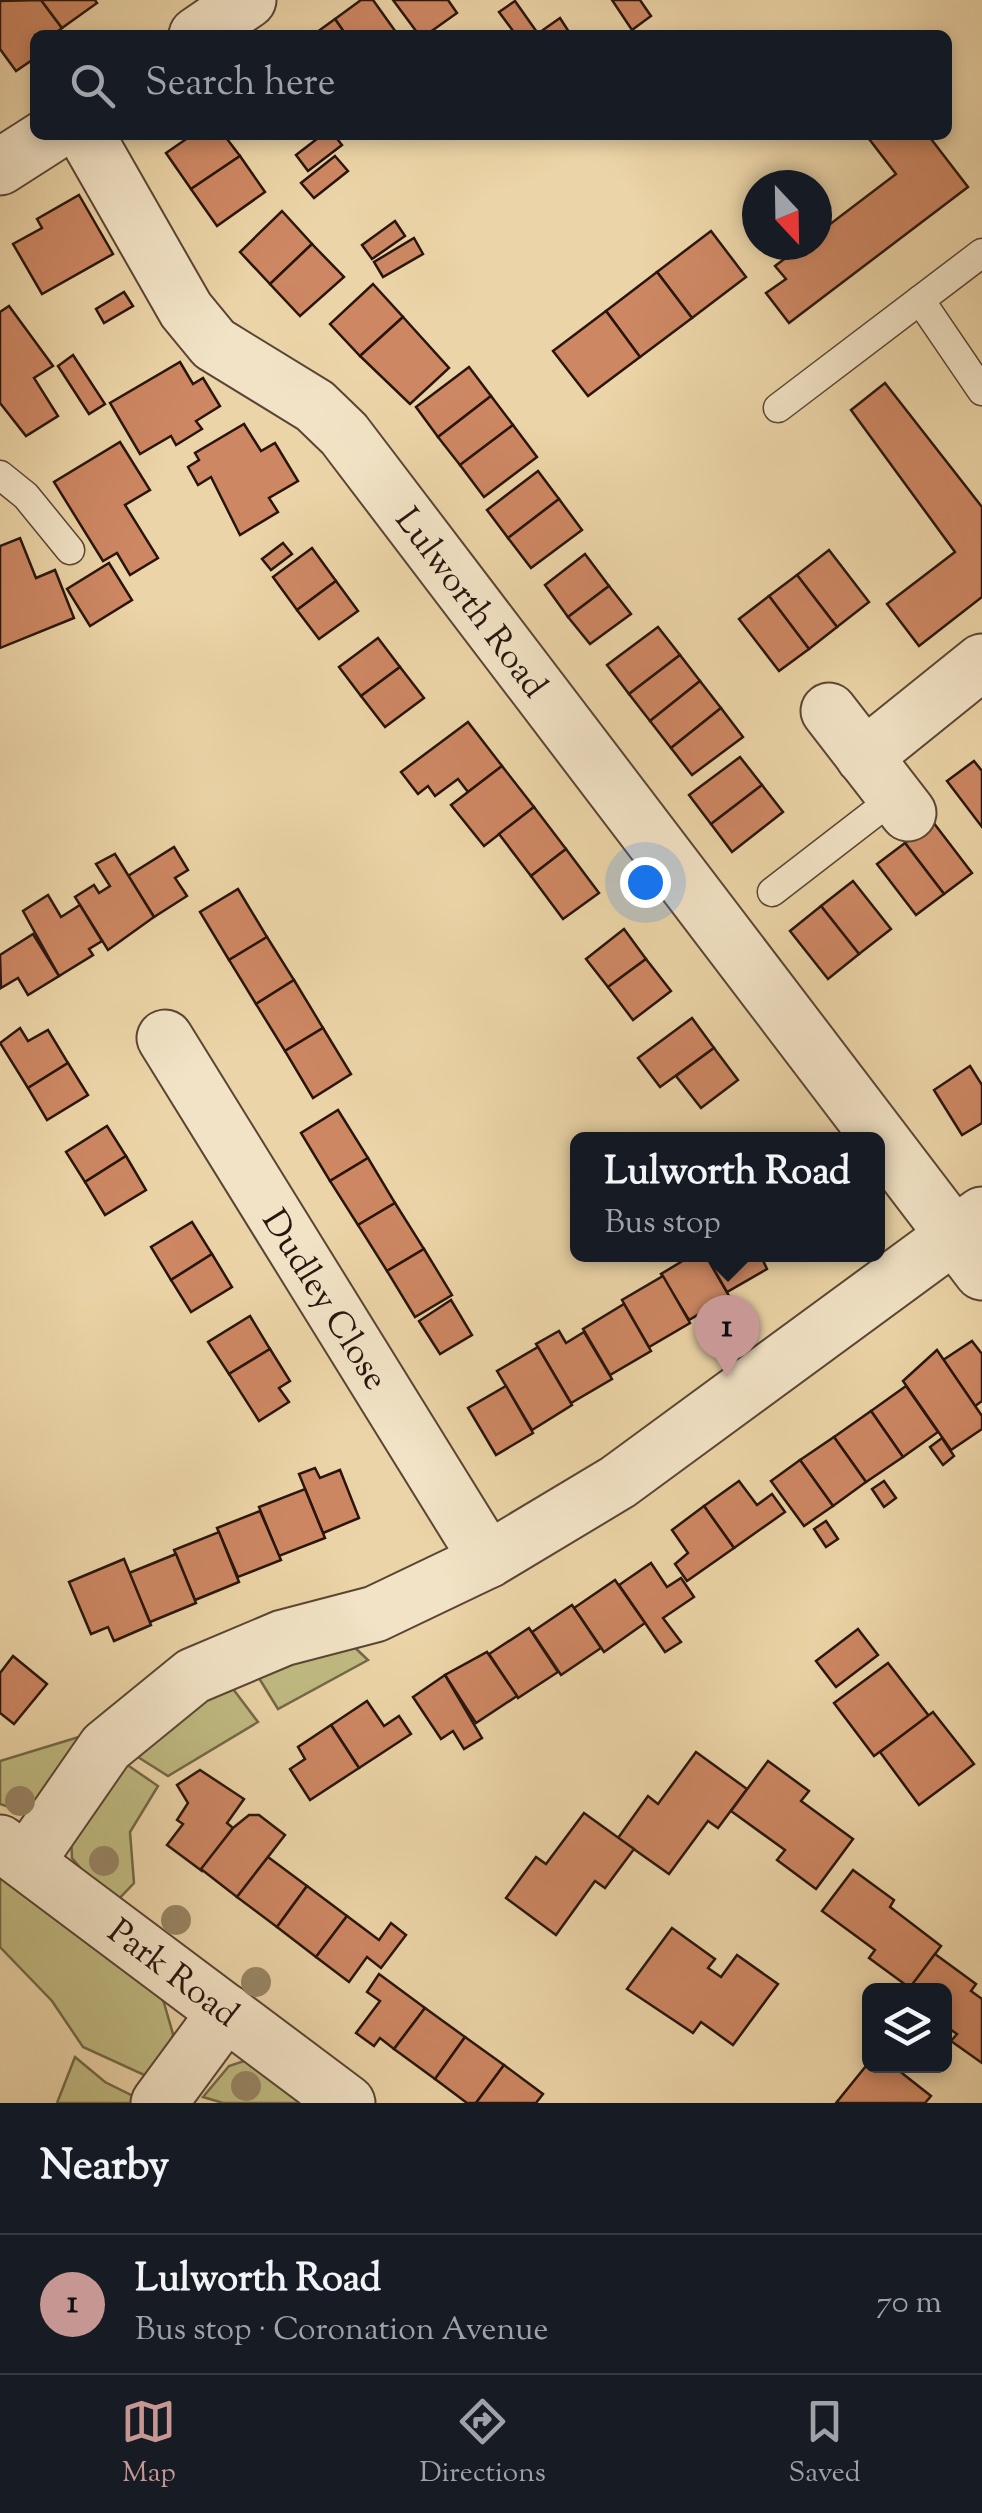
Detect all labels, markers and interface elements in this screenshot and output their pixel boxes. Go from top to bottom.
search box [30,30,952,140]
icon: search [65,58,120,113]
text: Search here [145,58,336,112]
north arrow [742,170,832,260]
street label: Lulworth Road [381,498,558,710]
your location [620,857,671,908]
popup [570,1132,885,1262]
text: Lulworth Road [604,1147,851,1201]
street label: Dudley Close [247,1201,399,1401]
text: Bus stop [604,1201,721,1247]
pin: 1 [694,1294,760,1377]
street label: Park Road [95,1908,249,2041]
map controls [862,1983,952,2073]
button: layers [862,1983,952,2073]
text: Nearby [40,2138,169,2198]
text: Lulworth Road [135,2254,381,2308]
text: 1 [67,2281,78,2327]
text: 70 m [876,2281,942,2327]
text: Bus stop · Coronation Avenue [135,2308,548,2354]
tab: Map [121,2394,176,2494]
tab: Directions [419,2394,546,2494]
tab: Saved [789,2394,861,2494]

